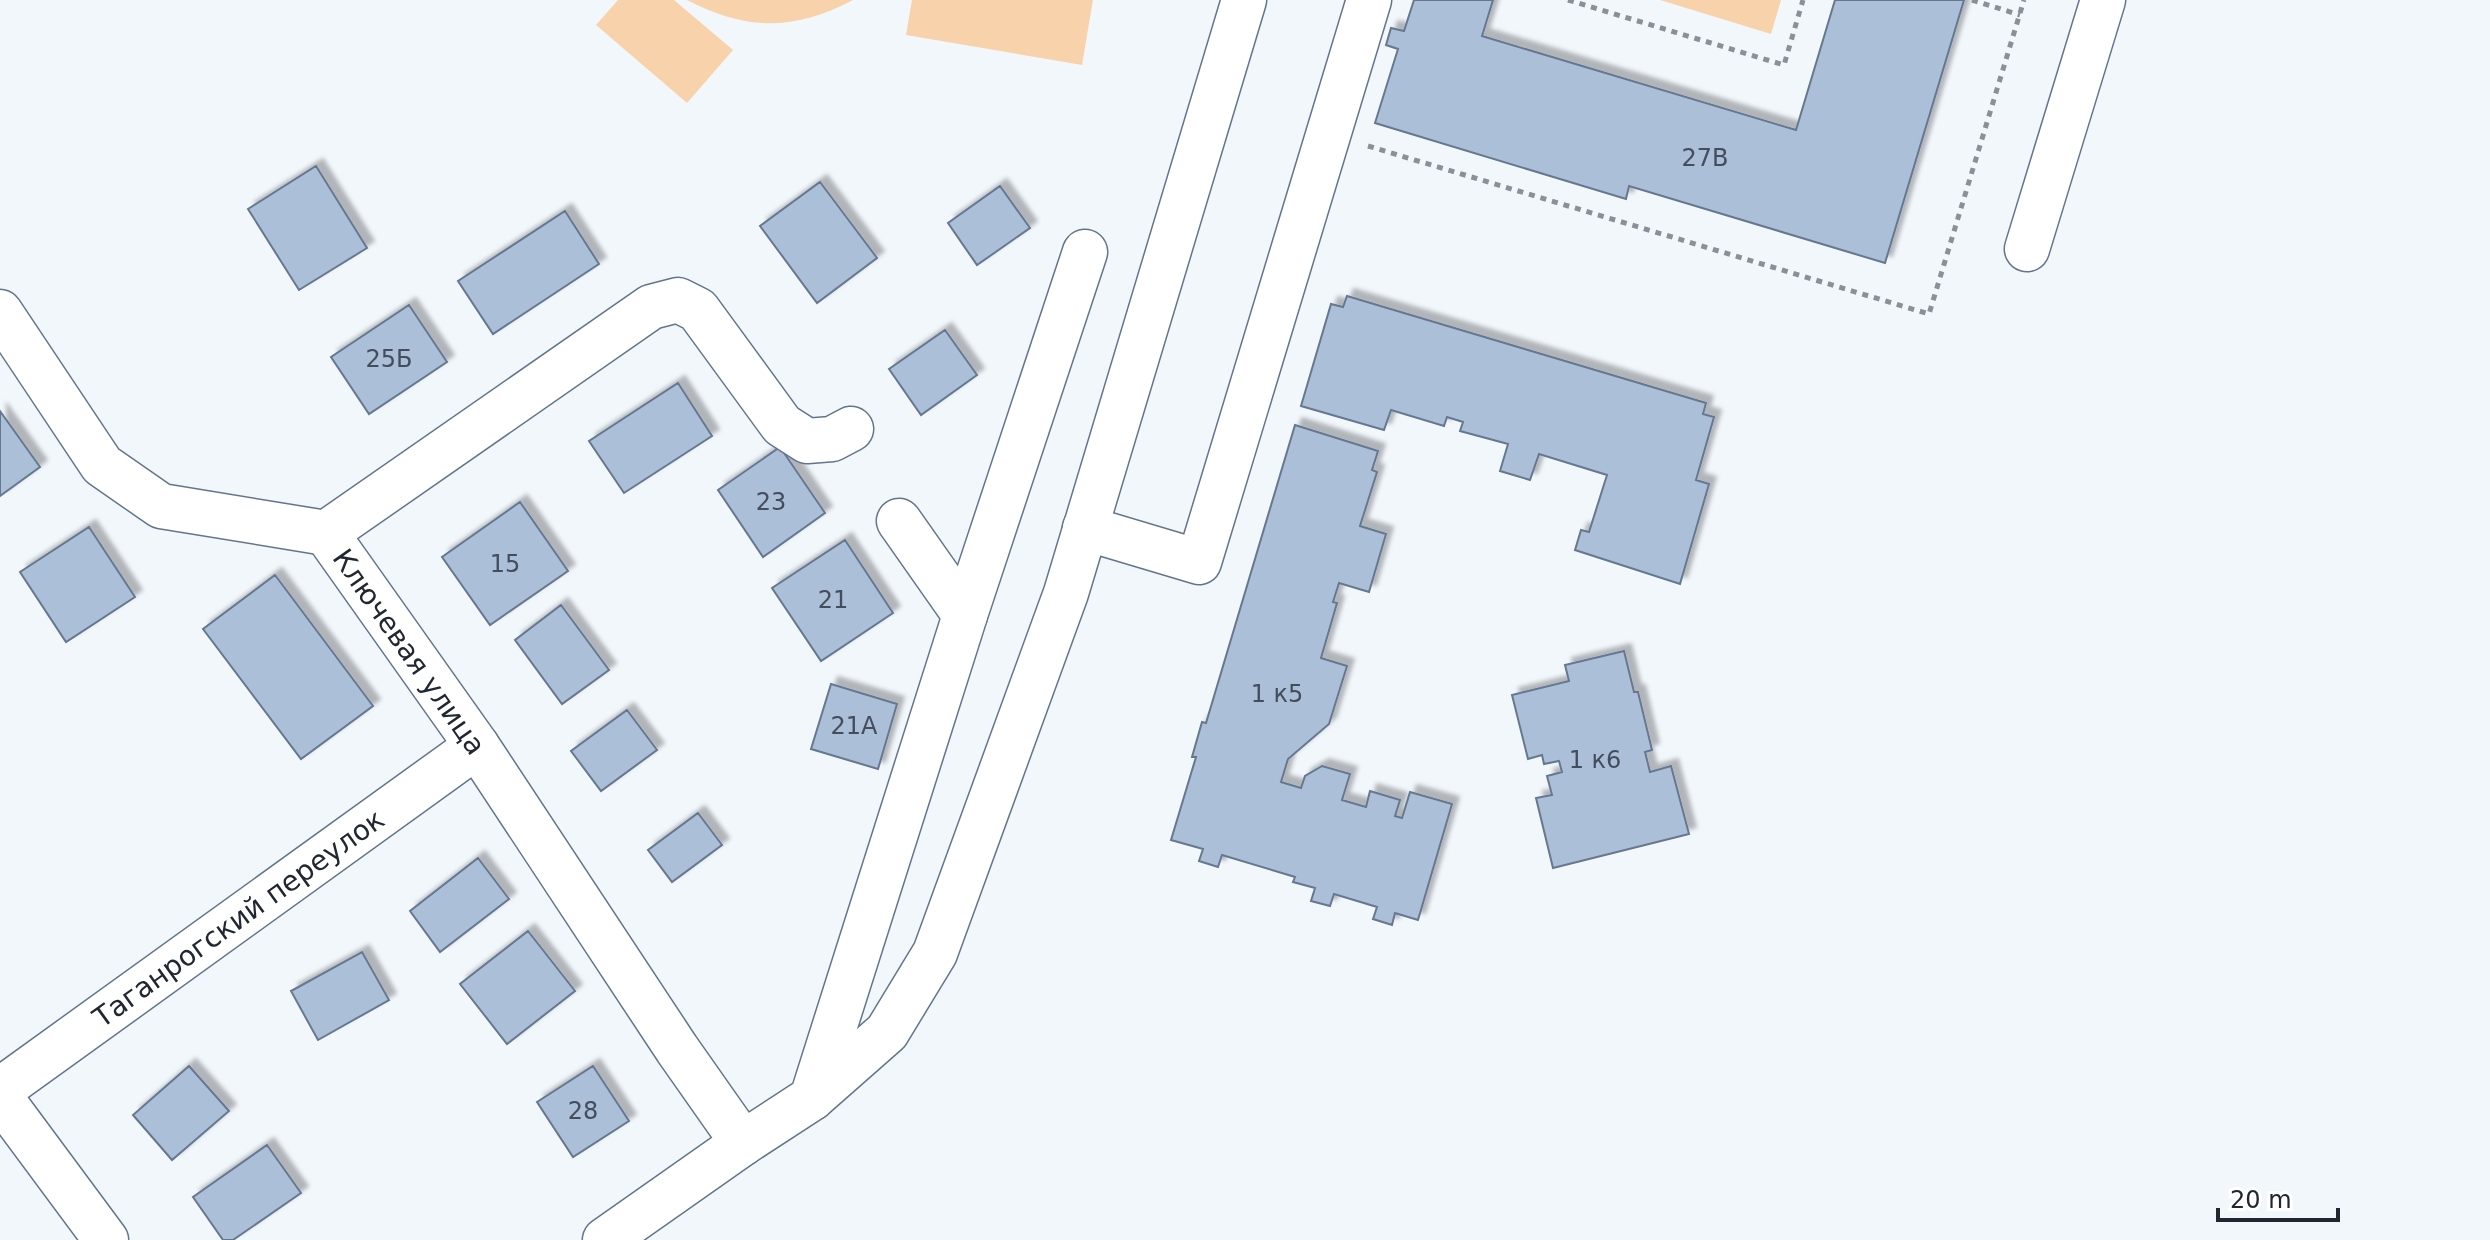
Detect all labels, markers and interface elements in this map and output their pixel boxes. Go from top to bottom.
house number: 27В [1681,144,1729,172]
house number: 25Б [365,345,413,373]
house number: 23 [756,488,786,516]
street label: Ключевая улица [326,543,492,761]
house number: 15 [490,550,520,578]
house number: 21 [818,586,848,614]
house number: 1 к5 [1251,680,1303,708]
house number: 21А [831,712,878,740]
house number: 1 к6 [1569,746,1621,774]
street label: Таганрогский переулок [86,802,390,1035]
house number: 28 [568,1097,598,1125]
scale bar [2218,1172,2338,1222]
text: 20 m [2230,1186,2292,1214]

